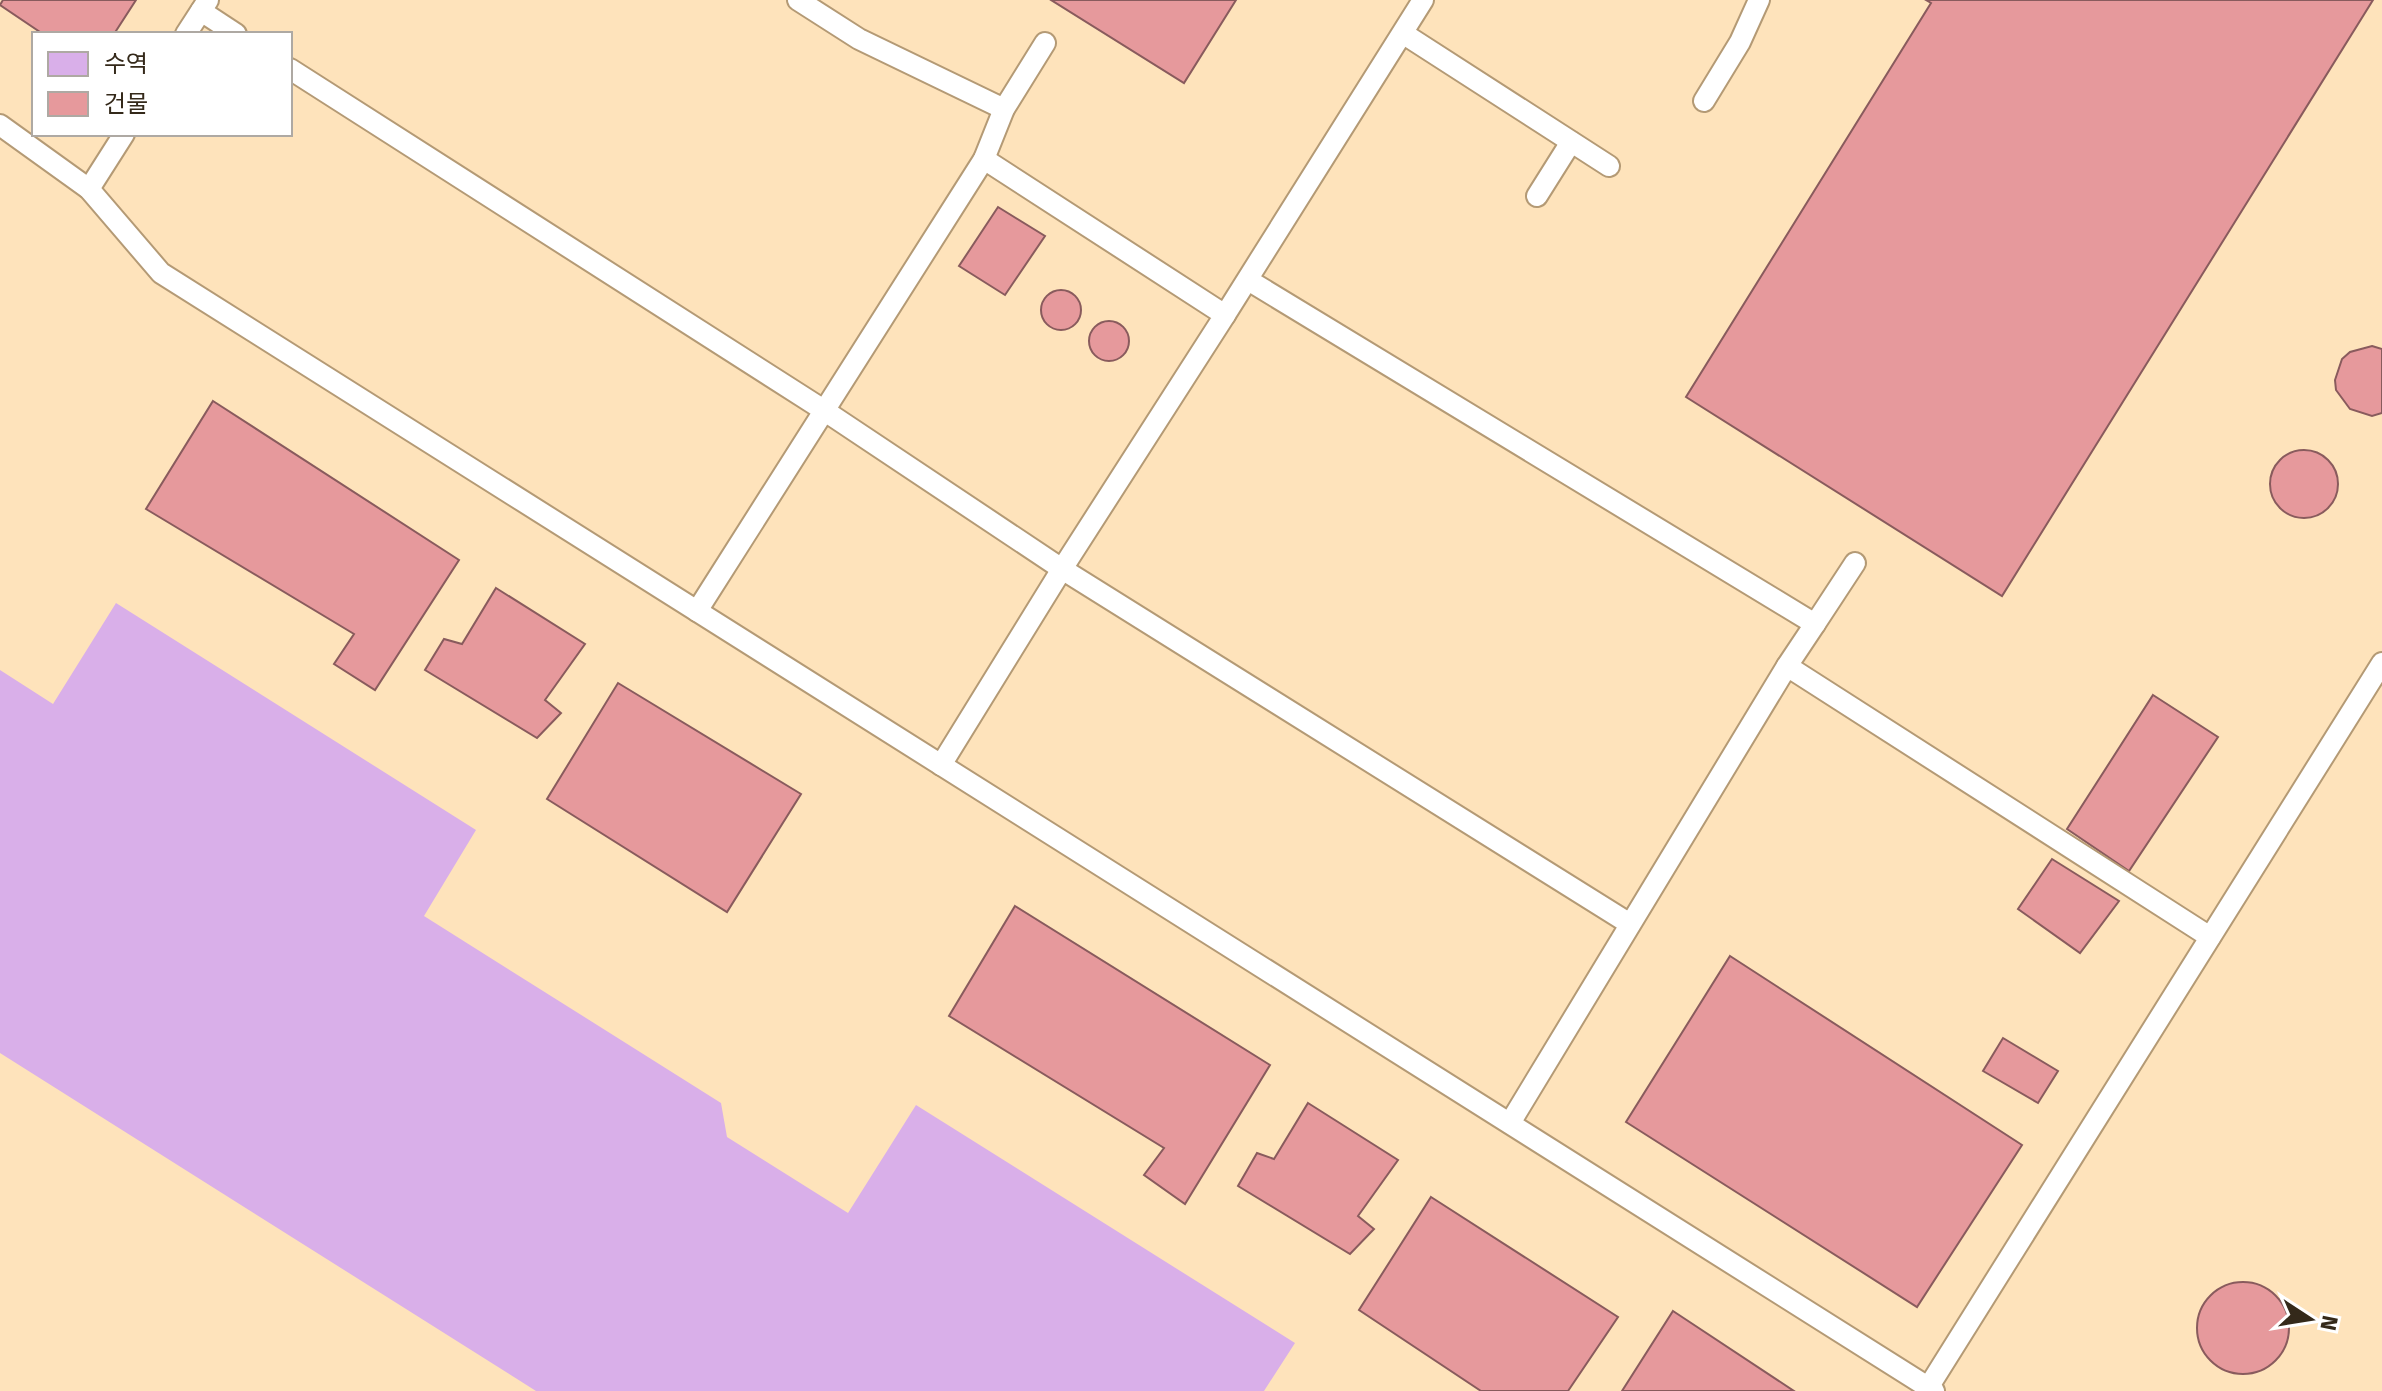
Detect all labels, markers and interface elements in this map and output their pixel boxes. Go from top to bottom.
legend [32,32,292,136]
text: 수역 [104,50,148,78]
text: 건물 [104,90,148,118]
north arrow [2270,1279,2350,1359]
text: N [2314,1313,2344,1333]

